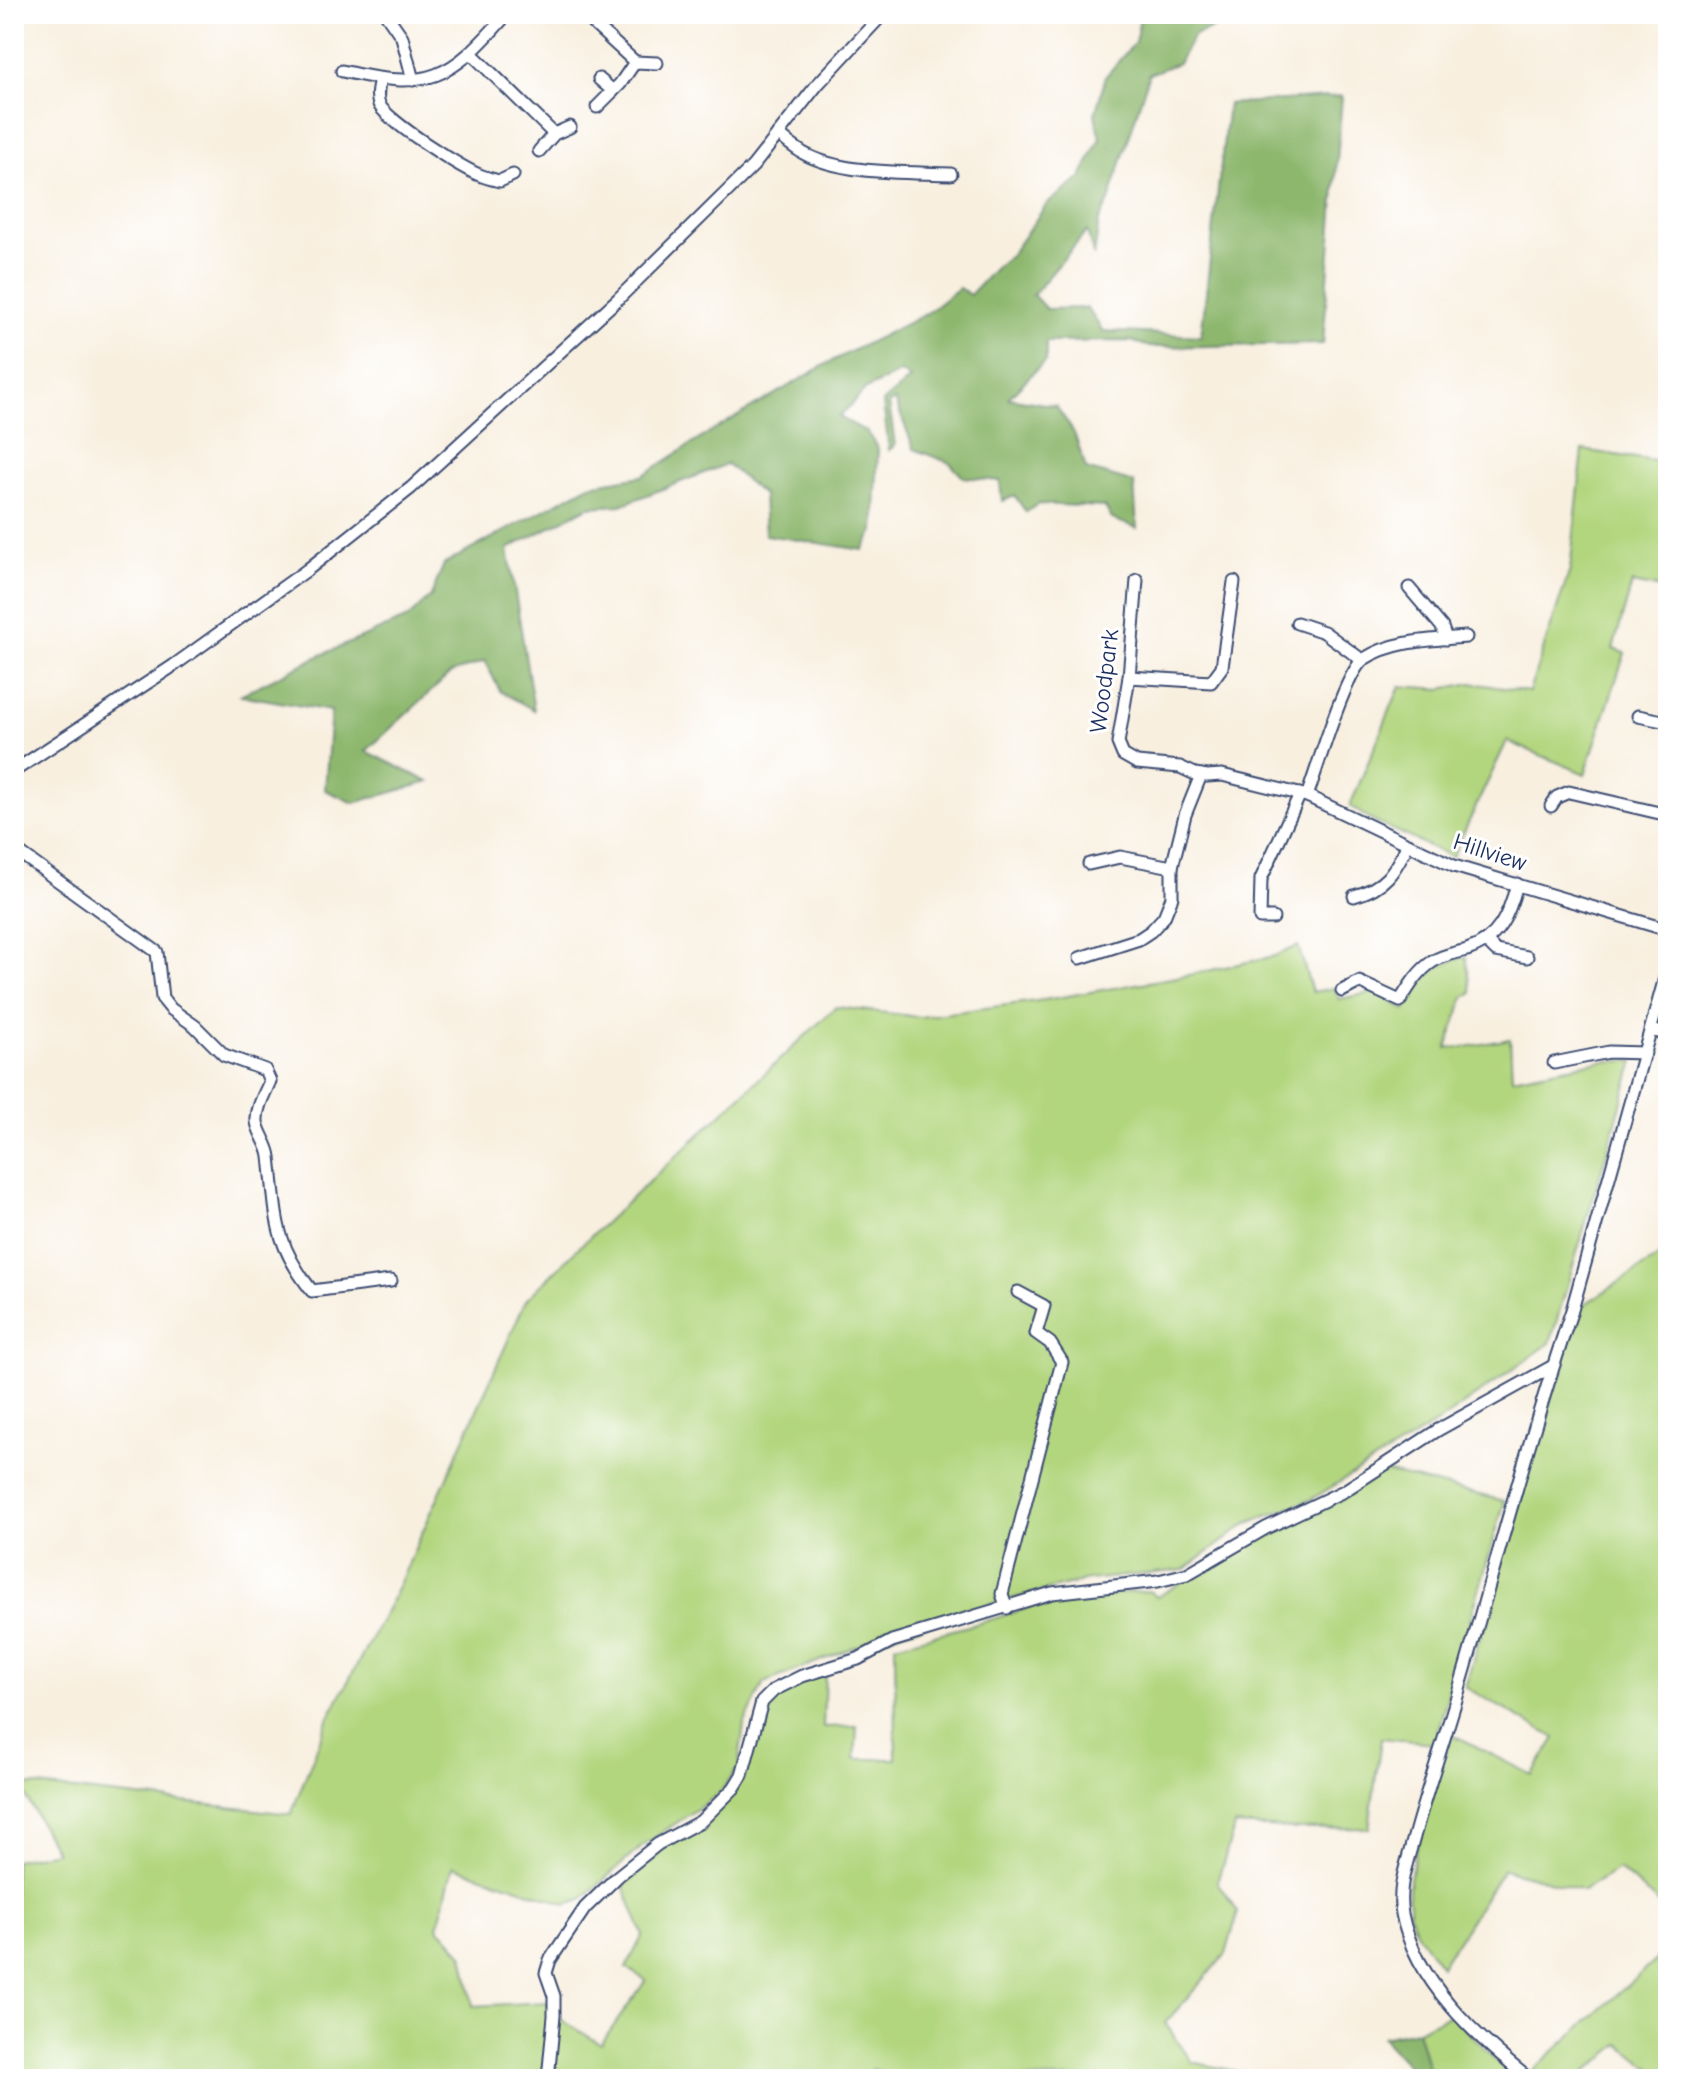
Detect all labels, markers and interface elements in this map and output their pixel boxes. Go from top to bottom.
street label: Woodpark [1084,627,1124,734]
street label: Hillview [1450,827,1531,877]

